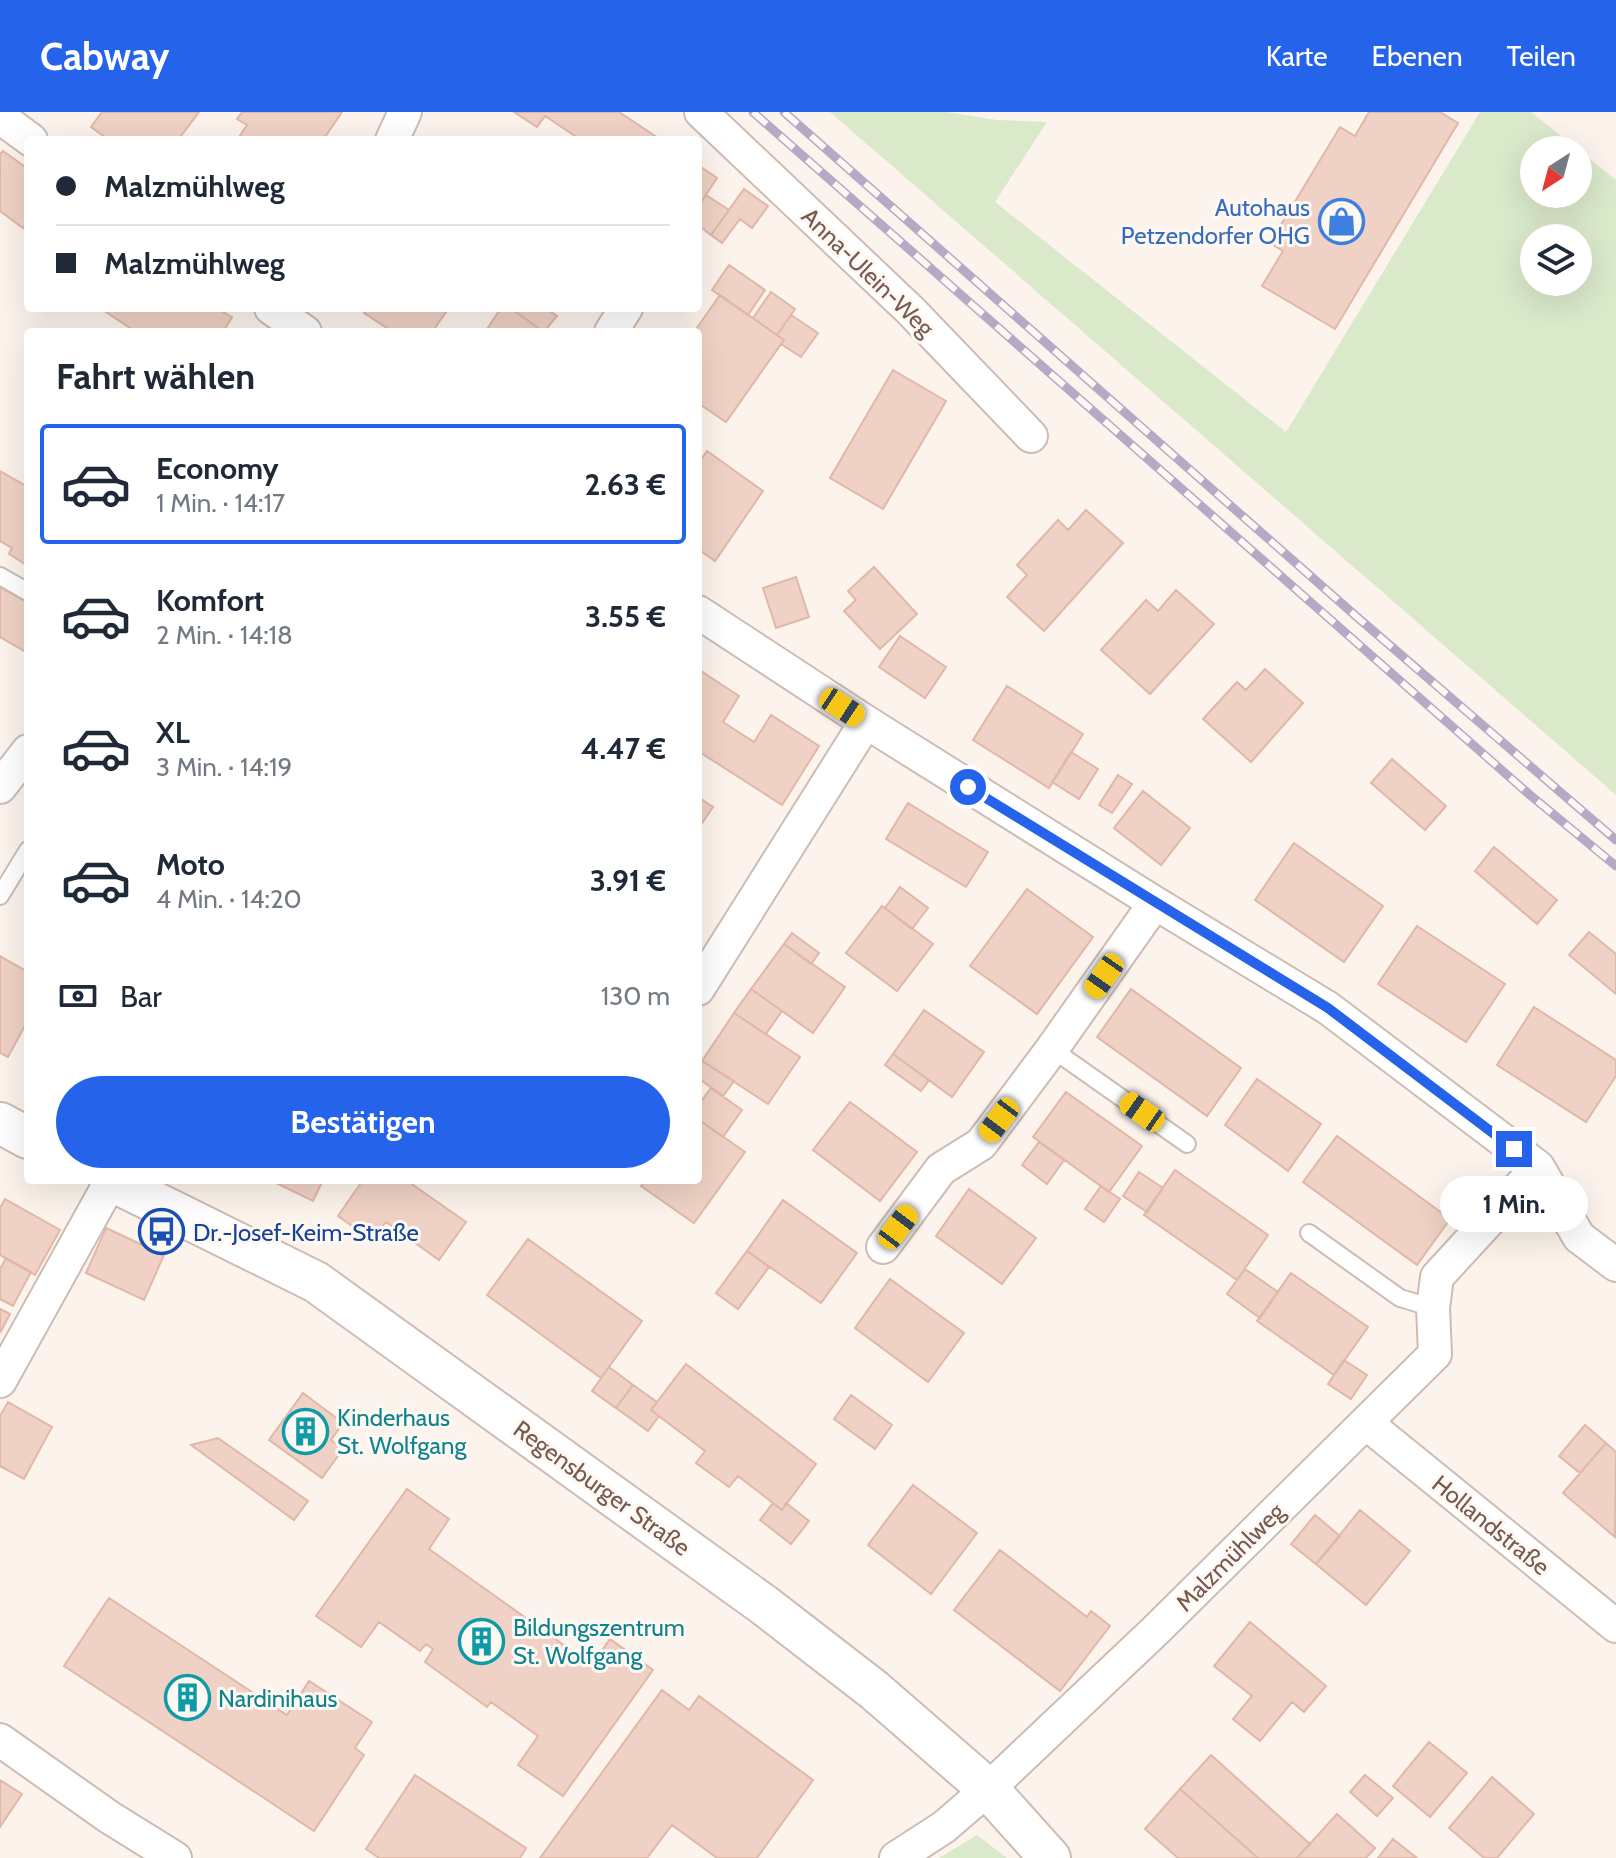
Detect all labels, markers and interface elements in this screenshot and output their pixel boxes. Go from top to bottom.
text: Cabway [40,33,170,80]
text: Karte [1266,39,1328,73]
text: Ebenen [1372,39,1463,73]
text: Teilen [1507,39,1576,73]
north arrow [1520,136,1592,208]
map controls [1520,136,1592,296]
text: Malzmühlweg [104,168,285,205]
place label: Autohaus Petzendorfer OHG [1121,193,1310,250]
shop icon: Autohaus Petzendorfer OHG [1317,197,1365,245]
street label: Anna-Ulein-Weg [796,202,941,343]
button: layers [1520,224,1592,296]
text: Malzmühlweg [104,245,285,282]
text: Fahrt wählen [56,354,255,398]
icon: car [60,448,132,520]
text: Economy [156,450,279,487]
text: 2.63 € [584,466,666,503]
text: 1 Min. · 14:17 [156,487,285,519]
icon: car [60,580,132,652]
text: Komfort [156,582,264,619]
text: 3.55 € [585,598,666,635]
text: 2 Min. · 14:18 [156,619,293,651]
car [815,684,869,730]
icon: car [60,712,132,784]
text: XL [156,714,190,751]
text: 4.47 € [581,730,666,767]
text: 3 Min. · 14:19 [156,751,292,783]
route start [950,769,986,805]
icon: car [60,844,132,916]
text: Moto [156,846,225,883]
text: 3.91 € [590,862,666,899]
text: 4 Min. · 14:20 [156,883,302,915]
car [1080,949,1128,1003]
icon: cash [56,974,100,1018]
text: Bar [120,978,162,1015]
text: 130 m [601,980,670,1012]
button: Bestätigen [56,1076,670,1168]
car [1115,1088,1169,1136]
car [975,1094,1023,1146]
route end [1496,1131,1532,1167]
callout: 1 Min. [1440,1177,1588,1233]
text: 1 Min. [1482,1188,1546,1220]
car [874,1201,922,1253]
bus stop icon: Dr.-Josef-Keim-Straße [138,1208,186,1256]
place label: Dr.-Josef-Keim-Straße [193,1218,419,1247]
place label: Kinderhaus St. Wolfgang [337,1403,468,1460]
building icon: Kinderhaus St. Wolfgang [282,1407,330,1455]
street label: Regensburger Straße [508,1414,696,1562]
street label: Hollandstraße [1427,1469,1555,1581]
street label: Malzmühlweg [1170,1496,1291,1617]
place label: Bildungszentrum St. Wolfgang [513,1613,685,1670]
building icon: Bildungszentrum St. Wolfgang [458,1617,506,1665]
building icon: Nardinihaus [163,1674,211,1722]
place label: Nardinihaus [218,1684,337,1713]

